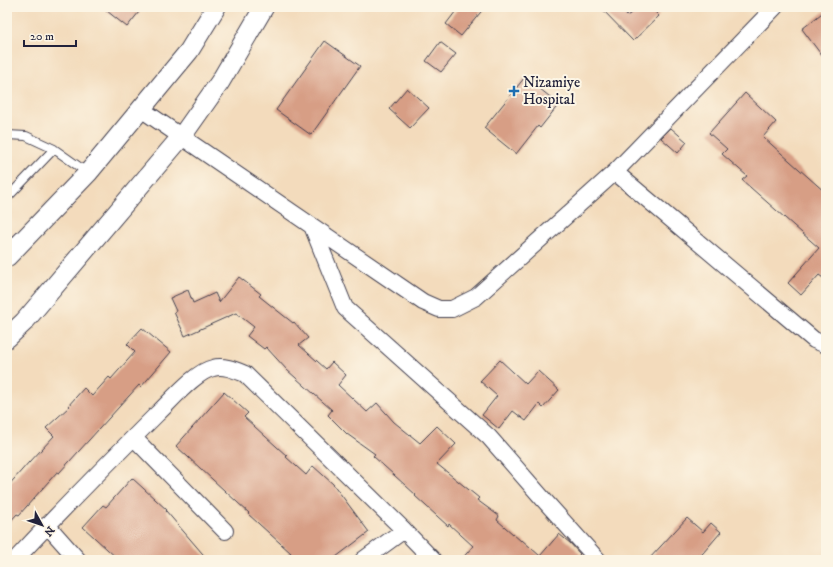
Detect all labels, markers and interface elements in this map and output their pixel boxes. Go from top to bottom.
scale bar [24,22,76,48]
text: 20 m [30,29,54,44]
place label: Nizamiye Hospital [523,73,580,109]
marker: Nizamiye Hospital [508,85,520,97]
north arrow [22,505,62,545]
text: N [41,523,57,539]

